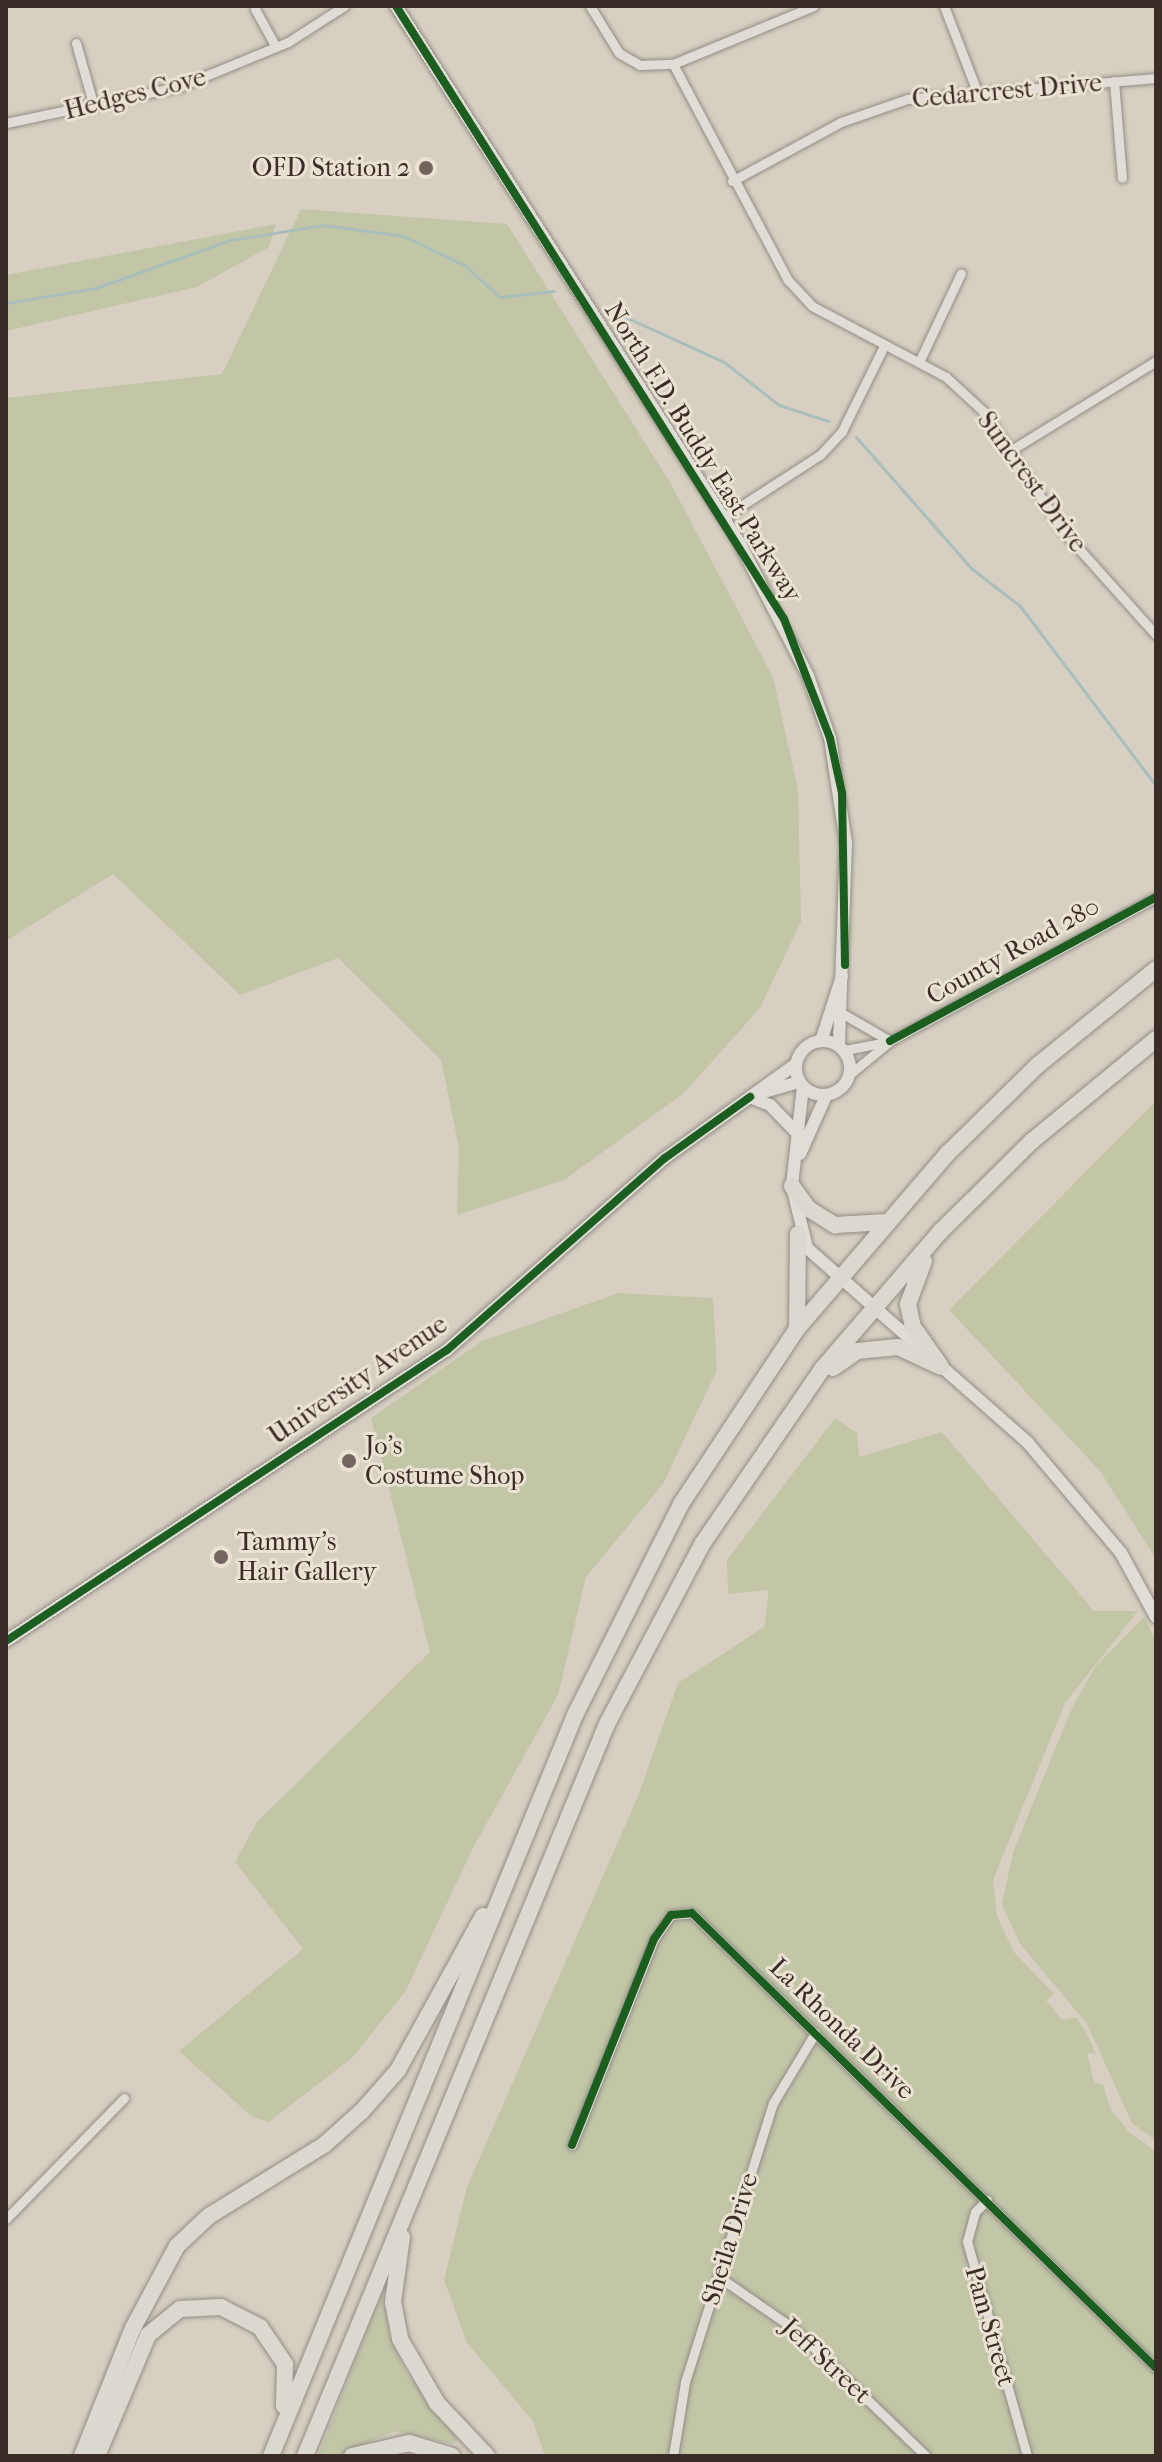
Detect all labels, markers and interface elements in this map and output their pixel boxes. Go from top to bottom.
street label: Hedges Cove [61,61,209,127]
street label: Cedarcrest Drive [911,67,1103,115]
place label: OFD Station 2 [252,152,410,184]
marker: OFD Station 2 [417,159,435,177]
street label: North F.D. Buddy East Parkway [598,296,808,608]
street label: Suncrest Drive [971,406,1093,558]
street label: County Road 280 [921,891,1105,1011]
street label: University Avenue [263,1309,453,1451]
place label: Jo's Costume Shop [365,1430,524,1492]
marker: Jo's Costume Shop [340,1452,358,1470]
place label: Tammy's Hair Gallery [237,1526,376,1588]
marker: Tammy's Hair Gallery [212,1548,230,1566]
street label: La Rhonda Drive [763,1952,921,2106]
street label: Sheila Drive [695,2169,765,2309]
street label: Pam Street [958,2262,1022,2390]
street label: Jeff Street [775,2312,877,2410]

